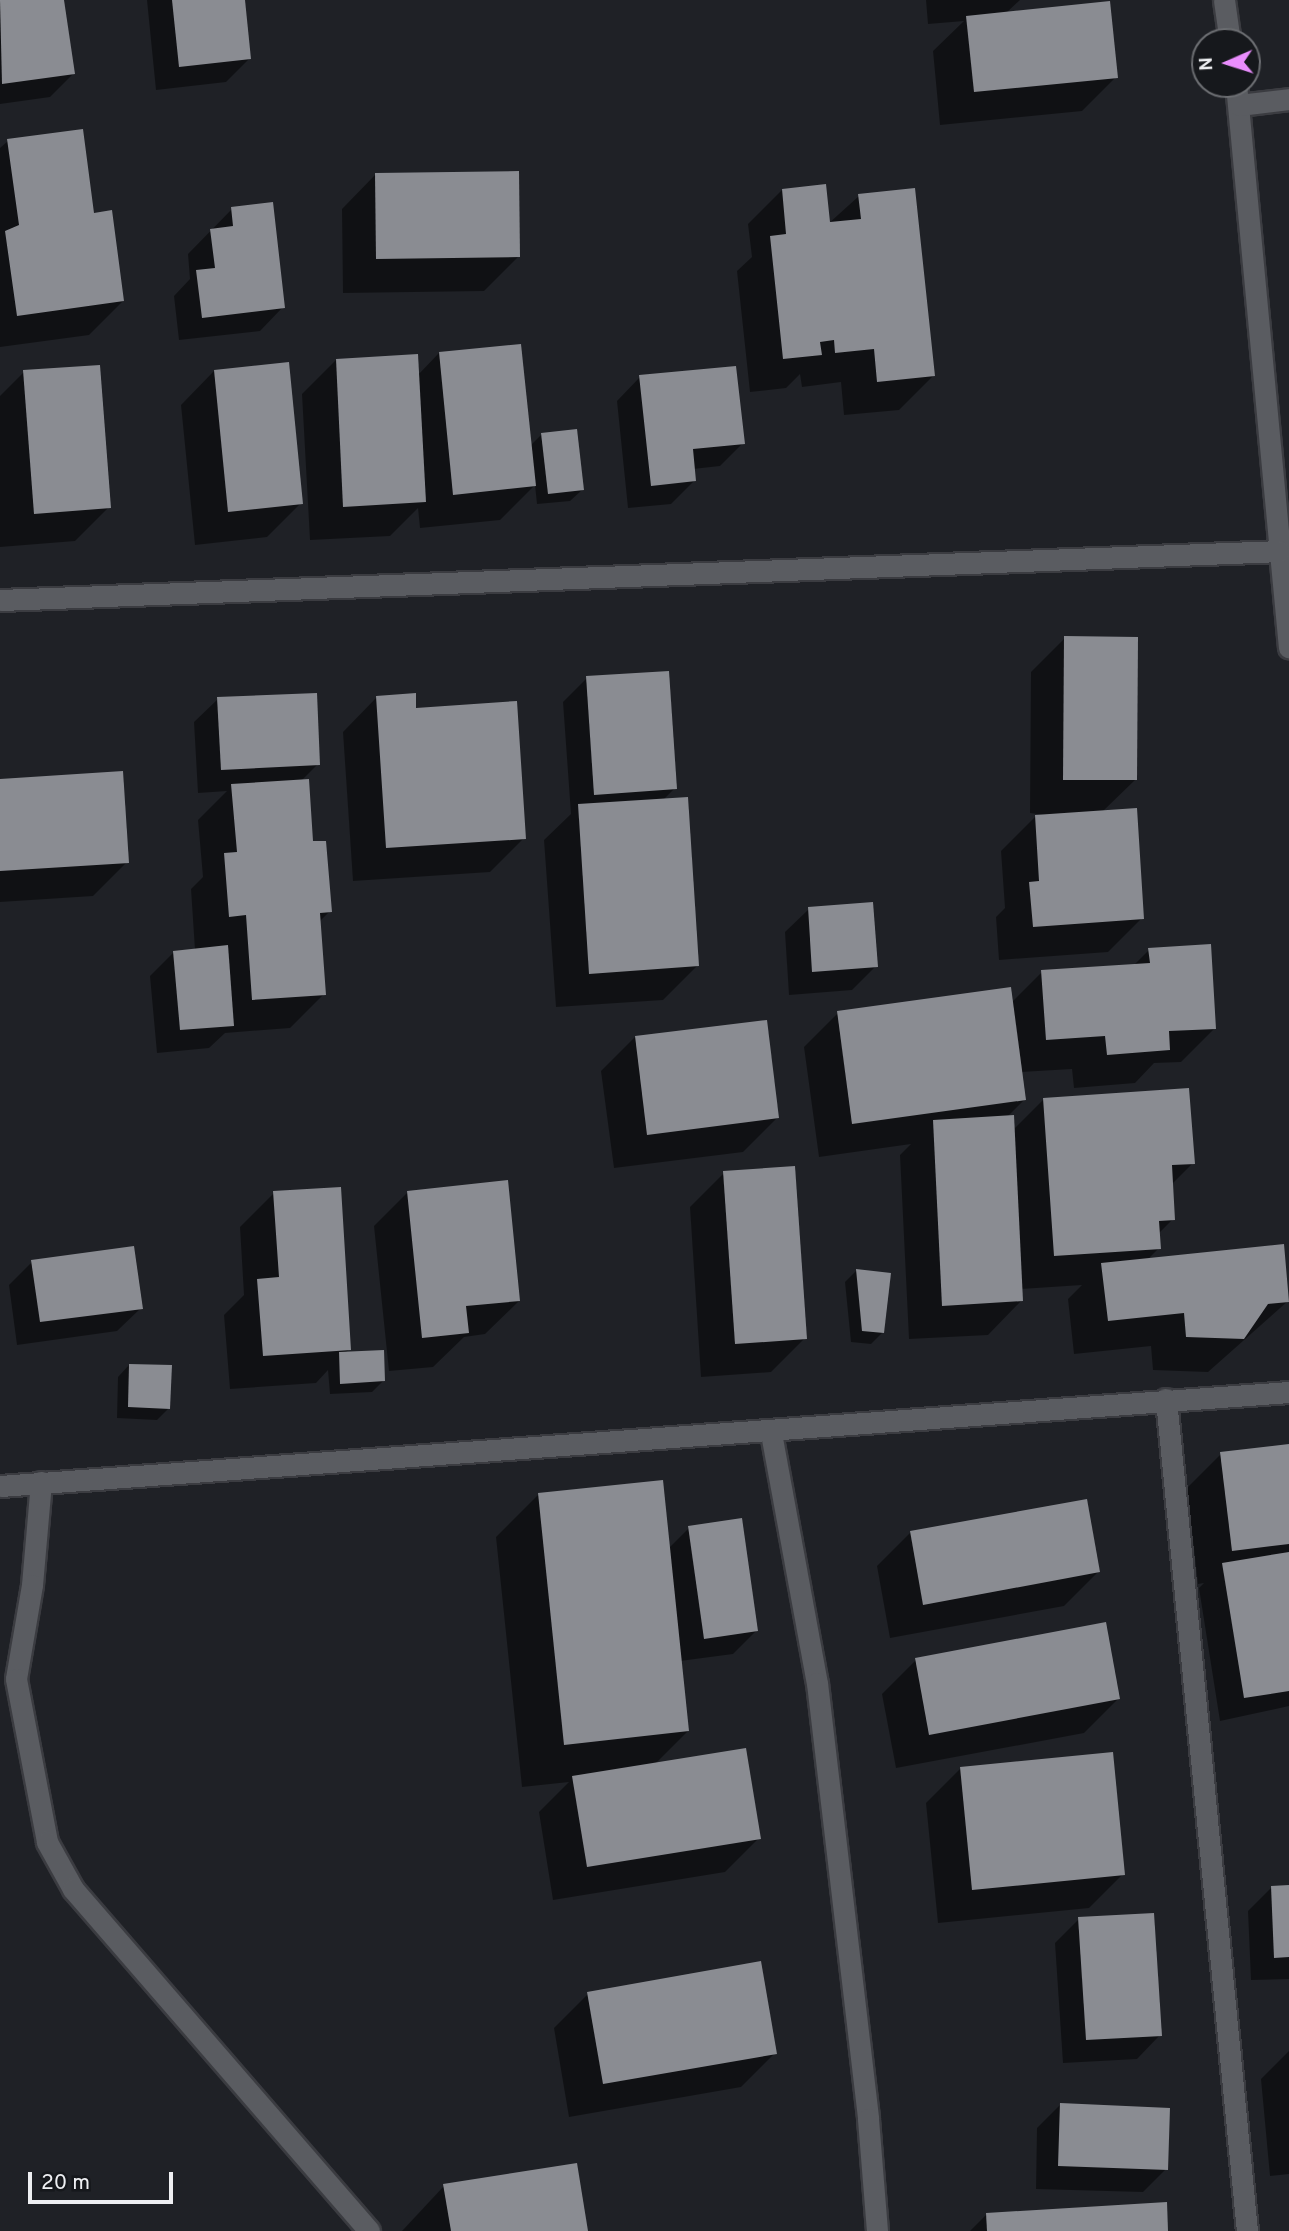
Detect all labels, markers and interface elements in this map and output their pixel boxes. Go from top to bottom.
north arrow [1191,28,1261,98]
text: N [1195,57,1219,71]
scale bar [32,2158,177,2202]
text: 20 m [41,2170,90,2197]

